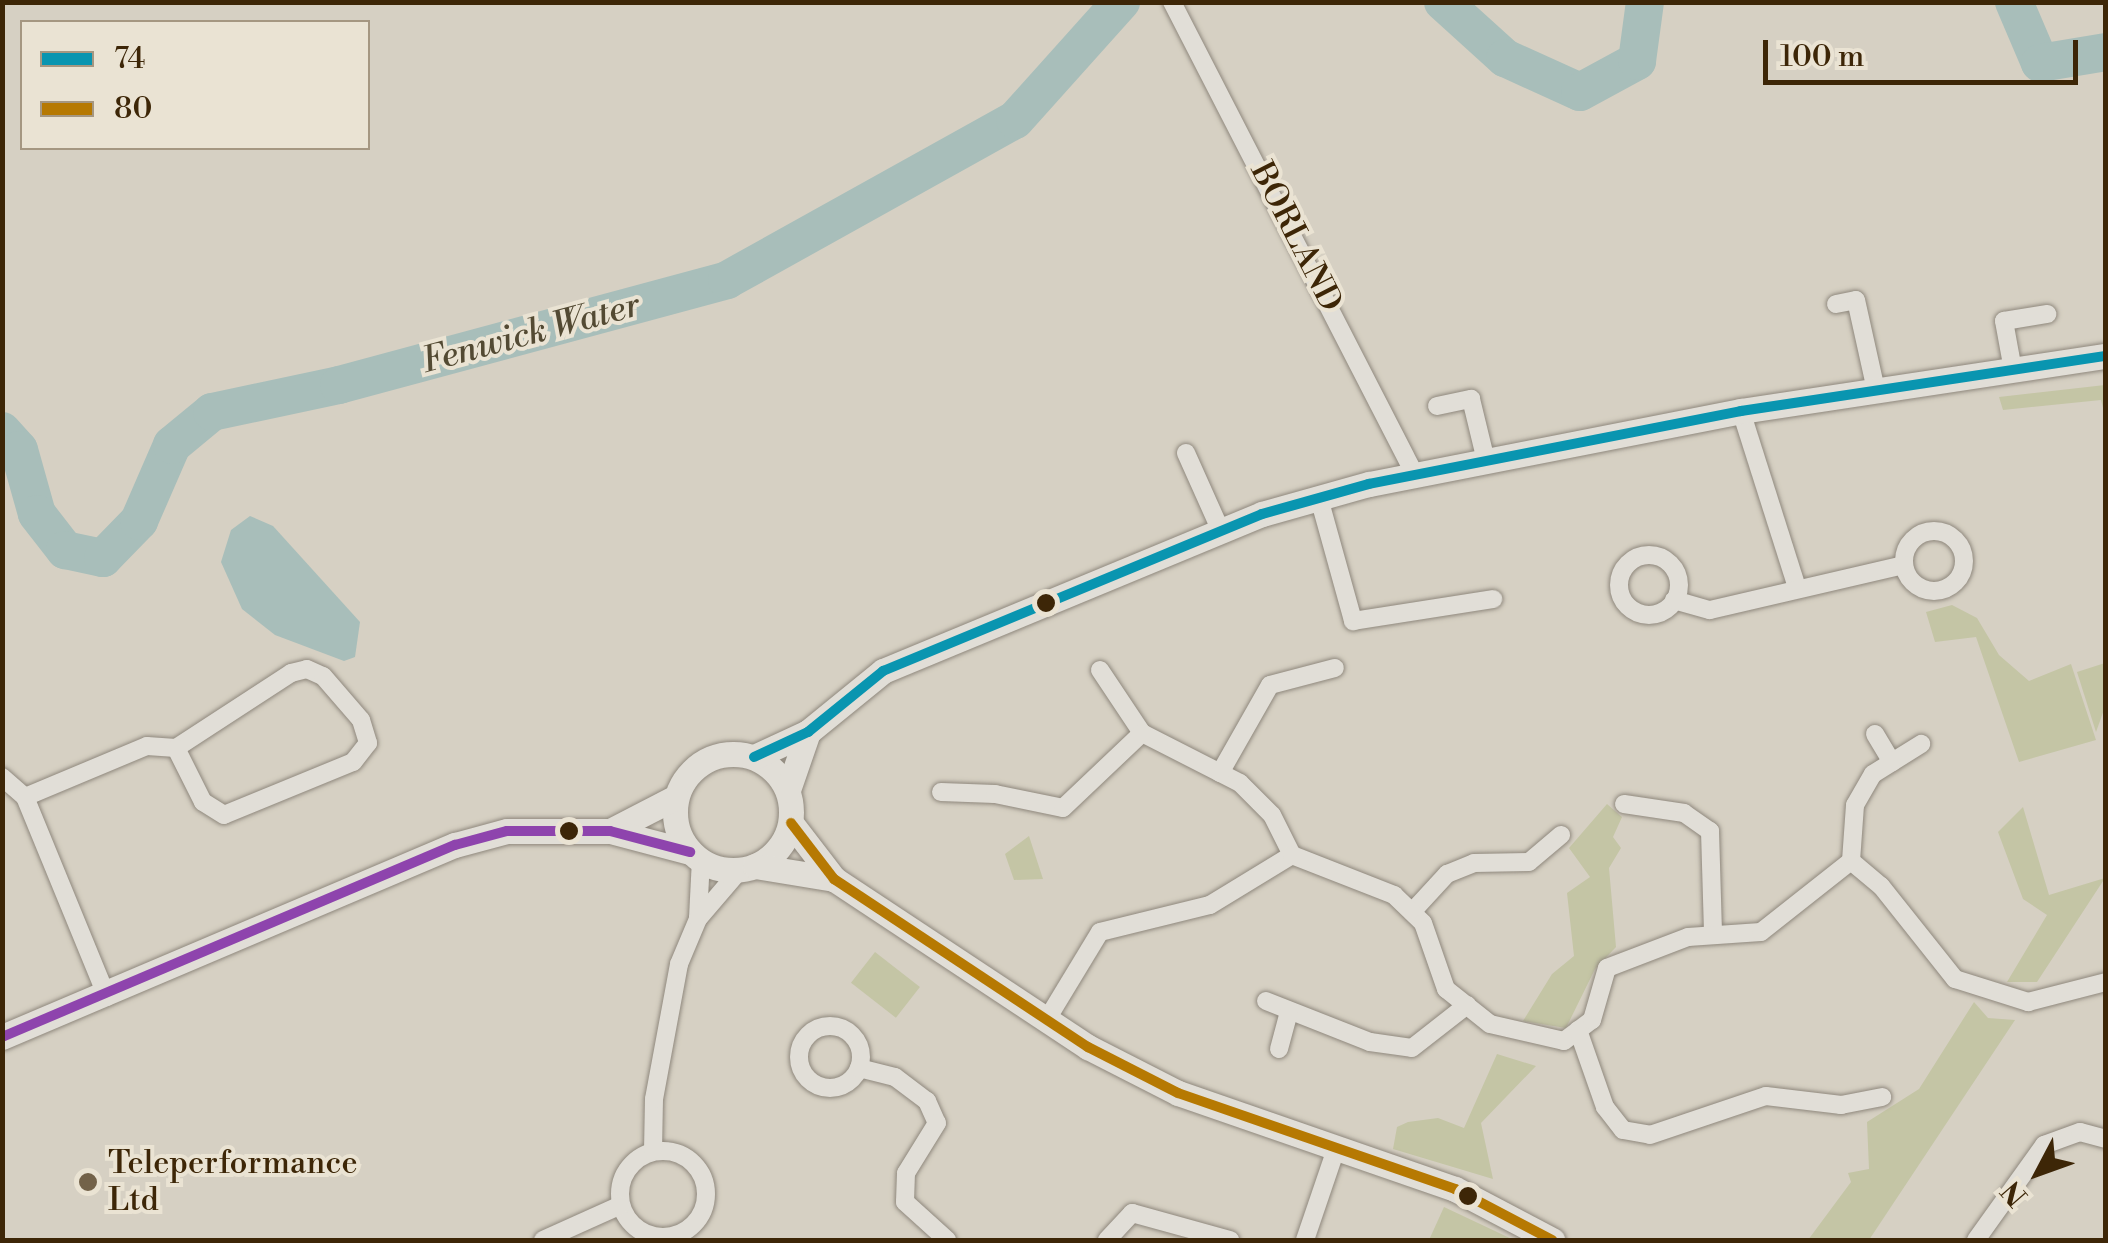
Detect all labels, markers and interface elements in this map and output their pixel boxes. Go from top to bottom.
legend [20,20,370,150]
scale bar [1768,20,2083,82]
text: 100 m [1780,38,1864,76]
text: 74 [114,40,145,78]
text: 80 [114,90,152,128]
street label: BORLAND [1242,156,1350,318]
water label: Fenwick Water [417,285,645,383]
unlabelled marker [1036,593,1056,613]
unlabelled marker [559,821,579,841]
north arrow [1988,1123,2088,1223]
place label: Teleperformance Ltd [108,1145,358,1220]
marker: Teleperformance Ltd [77,1171,99,1193]
text: N [1995,1173,2035,1213]
unlabelled marker [1458,1186,1478,1206]

